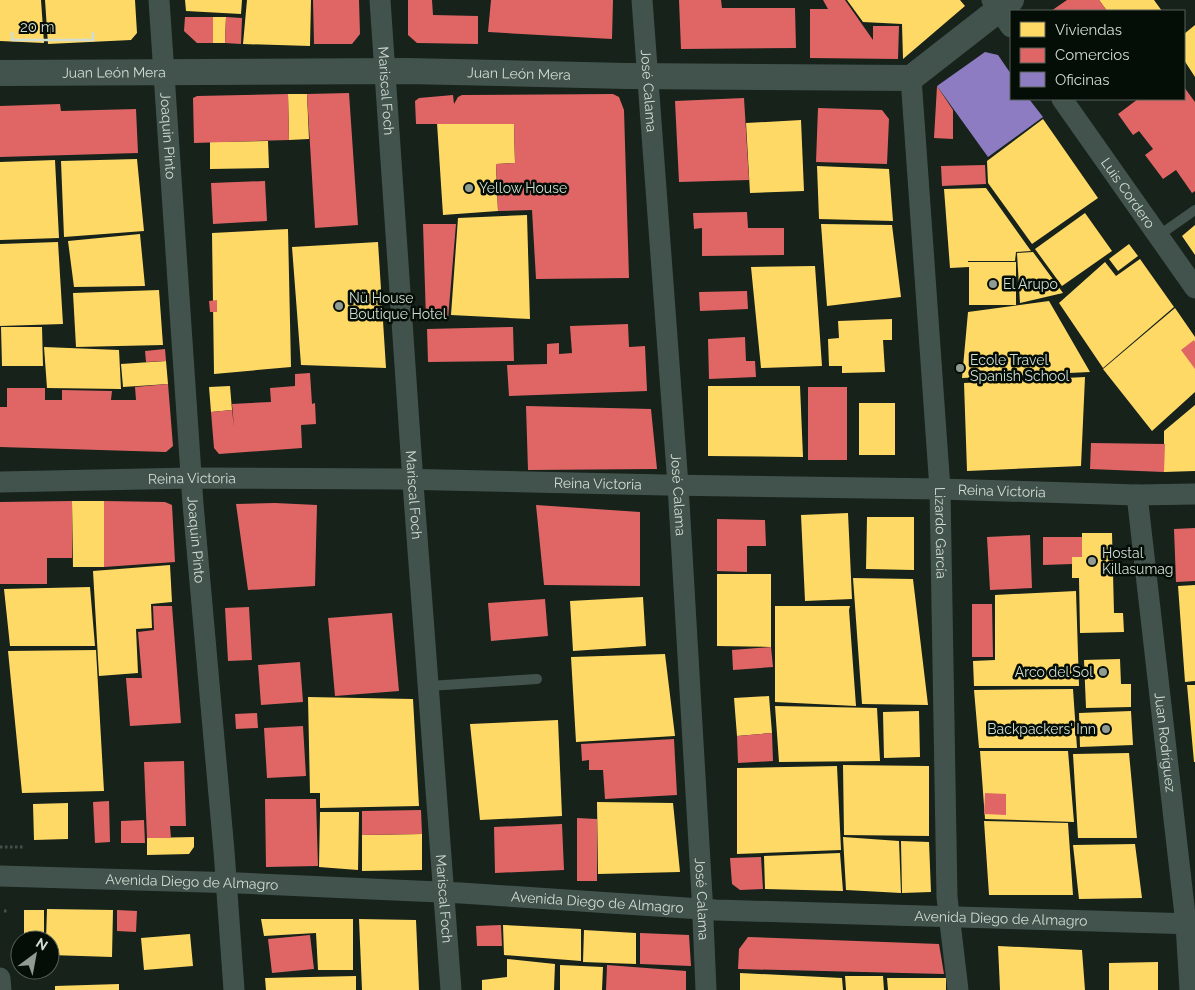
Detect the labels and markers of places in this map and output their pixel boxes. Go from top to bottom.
place label: Yellow House [479,180,567,196]
marker: Yellow House [463,182,475,194]
place label: El Arupo [1003,276,1058,292]
marker: El Arupo [987,278,999,290]
place label: Nü House Boutique Hotel [349,290,447,322]
marker: Nü House Boutique Hotel [333,300,345,312]
place label: Ecole Travel Spanish School [970,352,1069,384]
marker: Ecole Travel Spanish School [954,362,966,374]
place label: Hostal Killasumag [1102,545,1174,577]
marker: Hostal Killasumag [1086,555,1098,567]
place label: Arco del Sol [1015,664,1093,680]
marker: Arco del Sol [1097,666,1109,678]
place label: Backpackers' Inn [987,721,1096,737]
marker: Backpackers' Inn [1100,723,1112,735]

